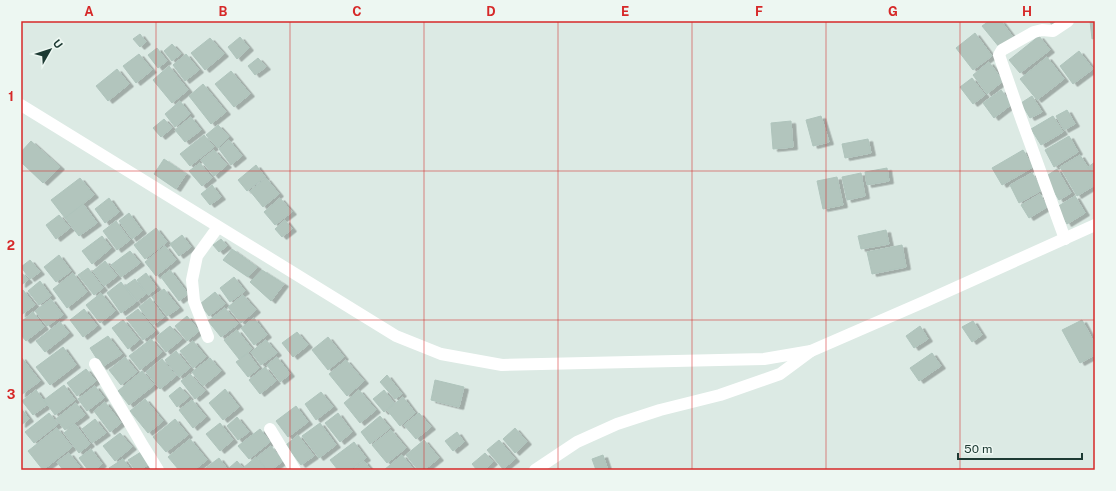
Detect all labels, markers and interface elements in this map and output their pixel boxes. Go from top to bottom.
text: A [84,4,94,19]
text: B [219,4,228,19]
text: C [352,4,362,19]
text: D [486,4,496,19]
text: E [621,4,629,19]
text: F [755,4,763,19]
text: G [888,4,898,19]
text: H [1022,4,1032,19]
north arrow [30,30,70,70]
text: U [51,37,65,51]
text: 1 [8,89,14,104]
text: 2 [7,238,15,253]
text: 3 [7,387,16,402]
scale bar [958,435,1082,461]
text: 50 m [964,442,992,456]

